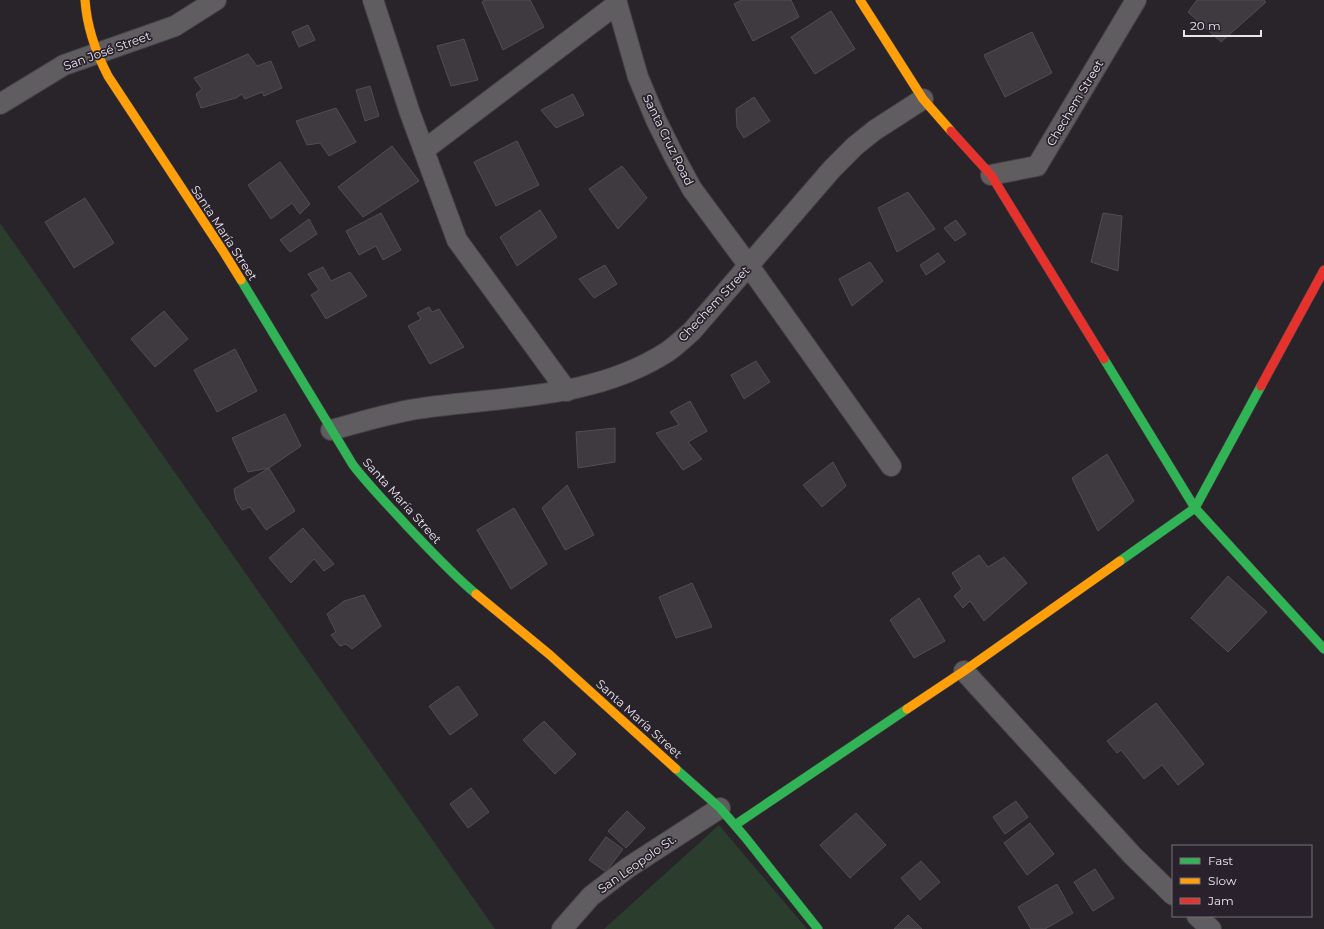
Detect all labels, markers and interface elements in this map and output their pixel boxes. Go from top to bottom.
scale bar [1184,12,1261,38]
text: 20 m [1190,18,1221,33]
street label: San José Street [61,28,153,73]
street label: Chechem Street [1043,57,1106,149]
street label: Santa Cruz Road [640,92,697,188]
street label: Santa María Street [188,182,261,283]
street label: Chechem Street [675,263,753,345]
street label: Santa María Street [360,455,445,547]
street label: Santa María Street [593,676,685,761]
street label: San Leopolo St. [595,831,679,896]
legend [1172,845,1312,917]
text: Fast [1208,853,1233,868]
text: Slow [1208,873,1237,888]
text: Jam [1207,893,1234,908]

